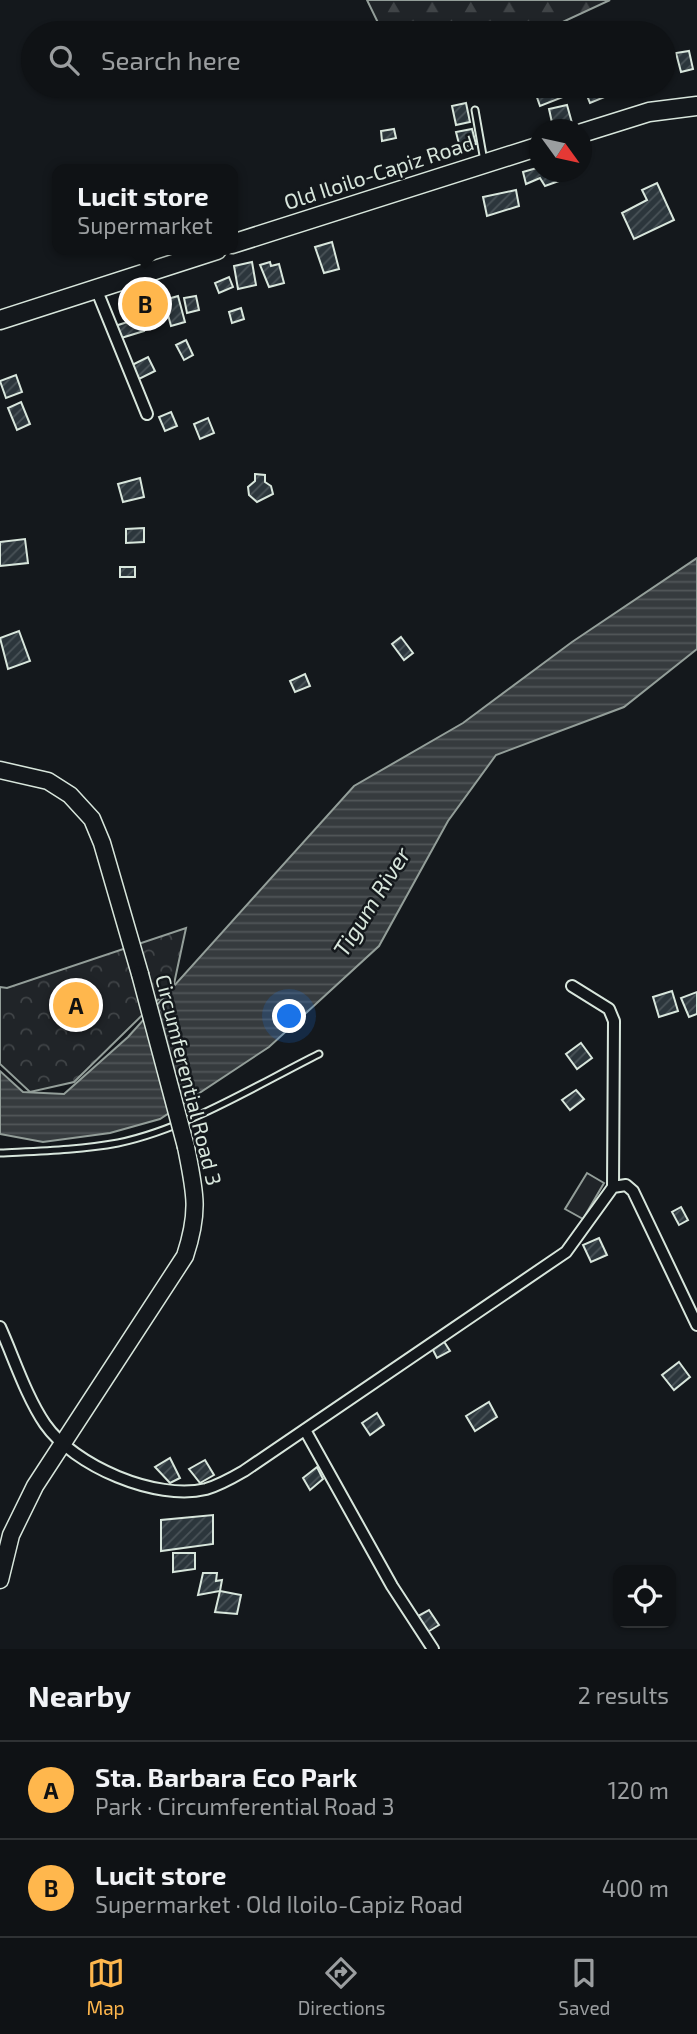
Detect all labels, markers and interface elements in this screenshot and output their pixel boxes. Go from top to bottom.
search box [21,21,676,98]
icon: search [45,41,83,79]
text: Search here [101,44,241,75]
north arrow [529,119,592,182]
street label: Old Iloilo-Capiz Road [280,129,477,214]
popup [52,164,238,255]
text: Lucit store [77,180,209,211]
text: Supermarket [77,211,213,239]
pin: B [122,278,168,330]
water label: Tigum River [326,841,416,961]
street label: Circumferential Road 3 [151,972,228,1188]
pin: A [53,979,99,1031]
your location [272,999,306,1033]
map controls [613,1565,676,1628]
button: locate [613,1565,676,1628]
text: Nearby [28,1677,131,1713]
text: 2 results [578,1681,669,1709]
text: Sta. Barbara Eco Park [95,1761,357,1792]
text: A [43,1776,59,1804]
text: 120 m [608,1776,669,1804]
text: Park · Circumferential Road 3 [95,1792,395,1820]
text: Lucit store [95,1859,226,1890]
text: B [44,1874,58,1902]
text: 400 m [602,1874,669,1902]
text: Supermarket · Old Iloilo-Capiz Road [95,1890,463,1918]
tab: Map [87,1954,125,2019]
tab: Directions [298,1954,385,2019]
tab: Saved [558,1954,610,2019]

